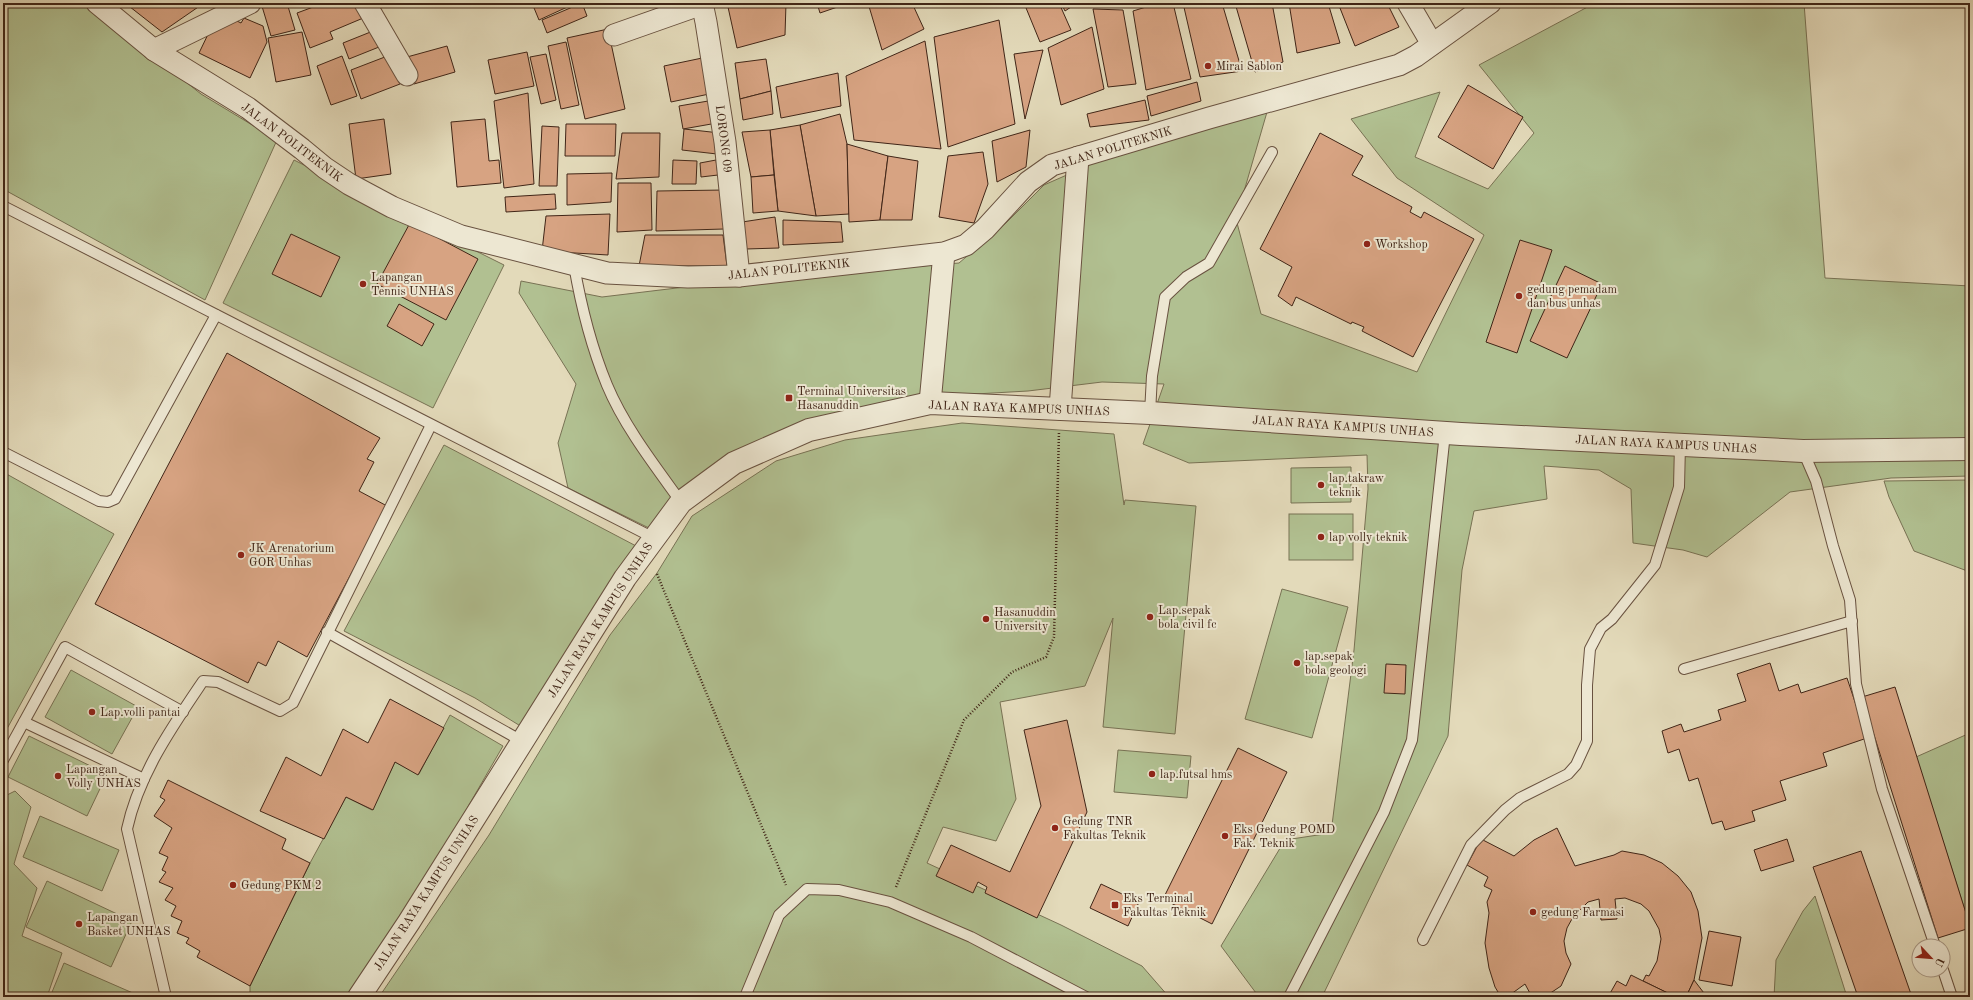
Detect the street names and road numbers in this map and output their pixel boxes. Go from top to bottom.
street label: JALAN POLITEKNIK [239,101,344,185]
street label: LORONG 09 [713,104,733,174]
street label: JALAN POLITEKNIK [1053,125,1174,173]
street label: JALAN POLITEKNIK [727,258,851,282]
street label: JALAN RAYA KAMPUS UNHAS [928,400,1110,418]
street label: JALAN RAYA KAMPUS UNHAS [1252,415,1434,439]
street label: JALAN RAYA KAMPUS UNHAS [1575,434,1757,456]
street label: JALAN RAYA KAMPUS UNHAS [546,541,655,700]
street label: JALAN RAYA KAMPUS UNHAS [372,814,481,973]

